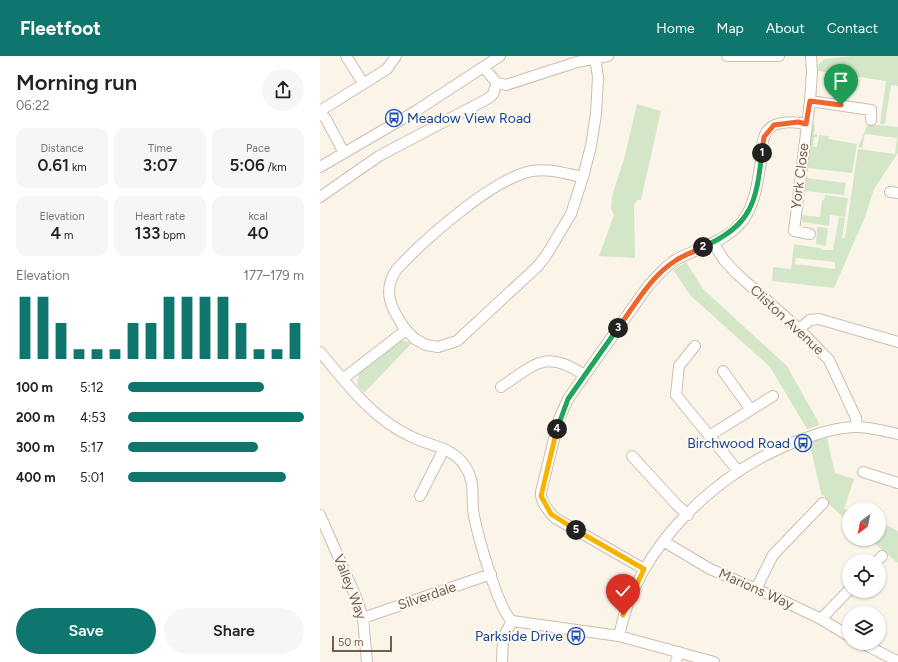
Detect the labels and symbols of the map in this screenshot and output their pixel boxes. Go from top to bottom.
pin [824,64,858,105]
bus stop icon: Meadow View Road [384,108,404,128]
place label: Meadow View Road [407,110,531,127]
street label: York Close [788,142,813,210]
pin: 1 [752,143,772,163]
pin: 2 [693,237,713,257]
street label: Cliston Avenue [746,281,828,359]
pin: 3 [608,318,628,338]
pin: 4 [547,419,567,439]
bus stop icon: Birchwood Road [793,433,813,453]
place label: Birchwood Road [687,435,790,452]
north arrow [842,502,886,546]
pin: 5 [566,520,586,540]
street label: Valley Way [330,552,370,622]
street label: Marions Way [716,565,797,613]
pin [606,574,640,615]
street label: Silverdale [396,578,459,614]
bus stop icon: Parkside Drive [566,626,586,646]
place label: Parkside Drive [475,628,563,645]
scale bar [332,634,392,653]

